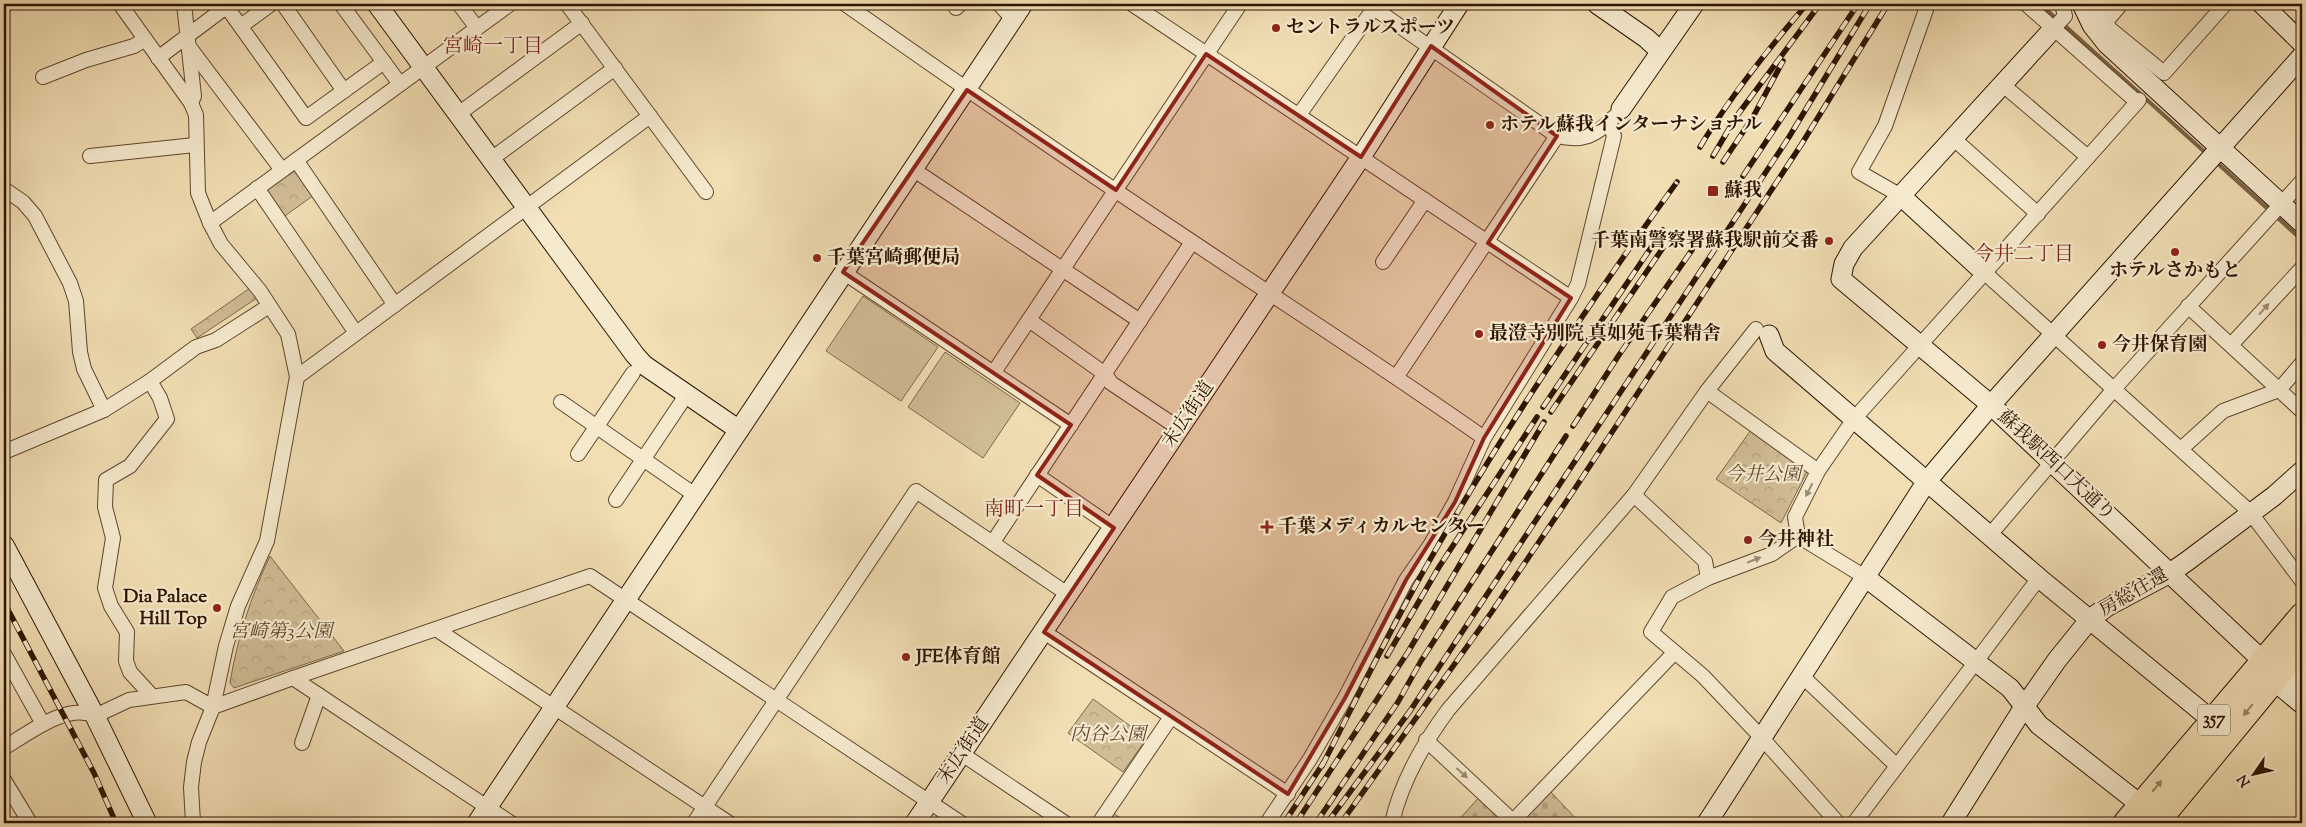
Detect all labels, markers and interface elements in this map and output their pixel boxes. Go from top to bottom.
place label: セントラルスポーツ [1286,15,1455,42]
marker: セントラルスポーツ [1270,22,1282,34]
district label: 宮崎一丁目 [443,33,543,62]
place label: ホテル蘇我インターナショナル [1500,112,1763,139]
marker: ホテル蘇我インターナショナル [1484,119,1496,131]
place label: 蘇我 [1724,178,1762,205]
marker: 蘇我 [1706,184,1720,198]
place label: 千葉南警察署蘇我駅前交番 [1591,228,1819,255]
marker: 千葉南警察署蘇我駅前交番 [1823,235,1835,247]
district label: 今井二丁目 [1974,241,2074,270]
place label: 千葉宮崎郵便局 [827,245,960,272]
marker: ホテルさかもと [2169,246,2181,258]
marker: 千葉宮崎郵便局 [811,252,823,264]
place label: ホテルさかもと [2109,258,2241,285]
one-way arrow [2258,303,2269,316]
place label: 最澄寺別院 真如苑千葉精舎 [1489,321,1721,348]
marker: 最澄寺別院 真如苑千葉精舎 [1473,328,1485,340]
place label: 今井保育園 [2112,332,2207,359]
marker: 今井保育園 [2096,339,2108,351]
street label: 末広街道 [1157,376,1221,454]
street label: 蘇我駅西口大通り [1991,404,2121,528]
park label: 今井公園 [1725,462,1804,489]
one-way arrow [1804,483,1812,497]
district label: 南町一丁目 [984,496,1084,525]
place label: 千葉メディカルセンター [1278,514,1485,541]
marker: 千葉メディカルセンター [1260,520,1274,534]
place label: 今井神社 [1758,527,1834,554]
marker: 今井神社 [1742,534,1754,546]
one-way arrow [1746,556,1761,564]
street label: 房総往還 [2094,562,2174,624]
place label: Dia Palace Hill Top [123,584,207,633]
marker: Dia Palace Hill Top [211,602,223,614]
park label: 宮崎第3公園 [230,619,335,646]
place label: JFE体育館 [914,644,1001,671]
marker: JFE体育館 [900,651,912,663]
one-way arrow [2243,703,2254,716]
road number: 357 [2198,704,2230,736]
street label: 末広街道 [932,712,996,790]
park label: 内谷公園 [1070,722,1149,749]
north arrow [2228,750,2278,800]
one-way arrow [1455,767,1467,779]
text: N [2233,770,2256,790]
one-way arrow [2152,780,2163,793]

